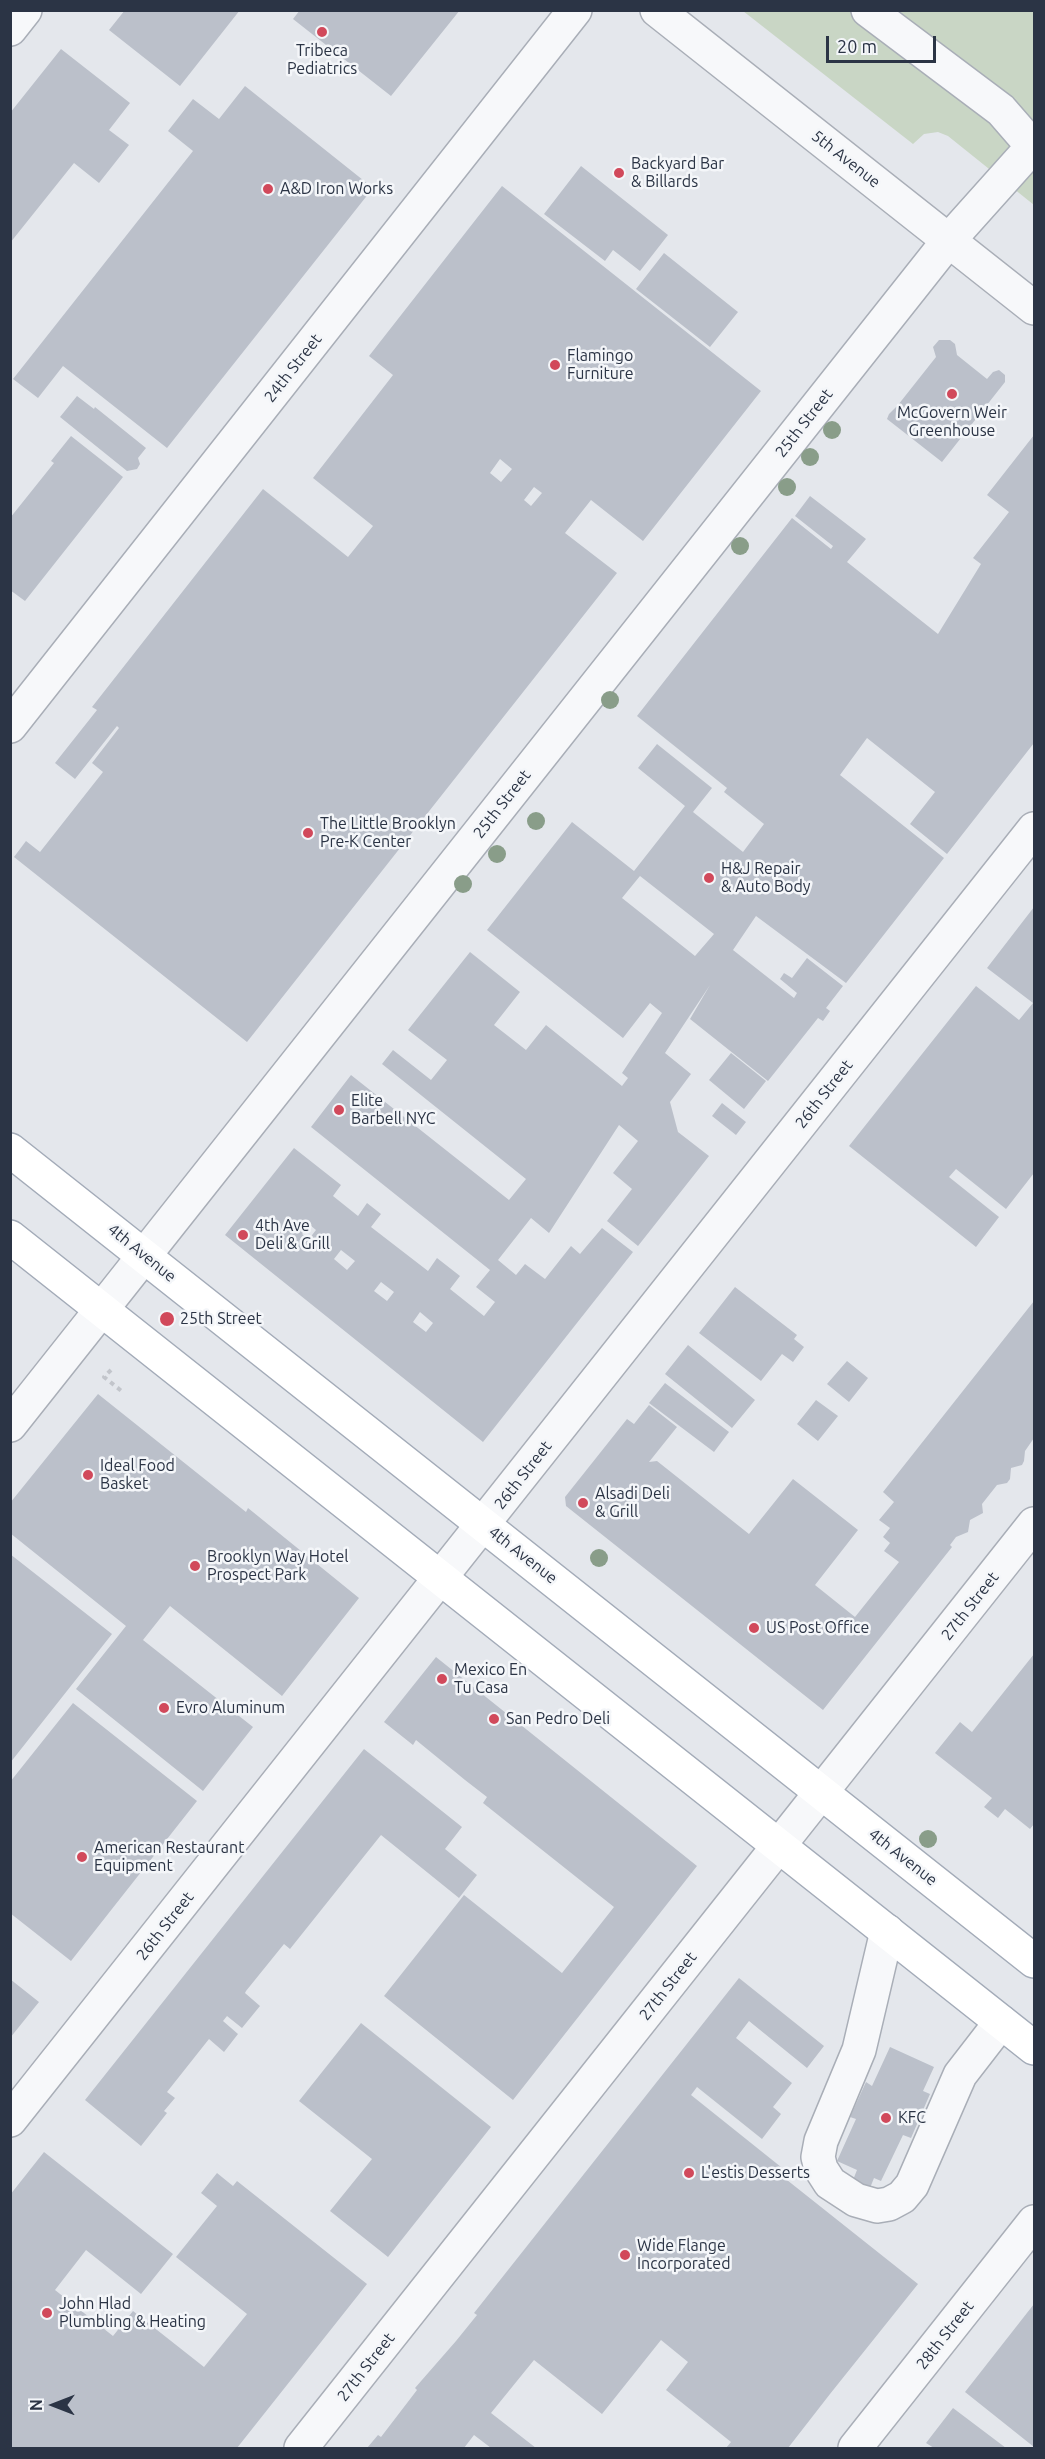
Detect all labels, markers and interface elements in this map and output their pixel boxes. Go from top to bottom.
scale bar [829,24,938,62]
marker: Tribeca Pediatrics [315,25,329,39]
text: 20 m [837,36,877,56]
place label: Tribeca Pediatrics [287,41,357,79]
street label: 5th Avenue [808,126,884,192]
place label: Backyard Bar & Billards [631,154,724,192]
marker: Backyard Bar & Billards [612,166,626,180]
place label: A&D Iron Works [280,179,393,199]
marker: A&D Iron Works [261,182,275,196]
street label: 24th Street [260,330,326,406]
place label: Flamingo Furniture [567,346,634,384]
marker: Flamingo Furniture [548,358,562,372]
street label: 25th Street [771,385,837,461]
marker: McGovern Weir Greenhouse [945,387,959,401]
place label: McGovern Weir Greenhouse [897,403,1007,441]
street label: 25th Street [469,766,535,842]
place label: The Little Brooklyn Pre-K Center [320,814,456,852]
marker: The Little Brooklyn Pre-K Center [301,826,315,840]
place label: H&J Repair & Auto Body [721,859,811,897]
marker: H&J Repair & Auto Body [702,871,716,885]
street label: 26th Street [791,1056,857,1132]
place label: Elite Barbell NYC [351,1091,436,1129]
marker: Elite Barbell NYC [332,1103,346,1117]
place label: 4th Ave Deli & Grill [255,1216,330,1254]
street label: 4th Avenue [104,1220,180,1286]
marker: 4th Ave Deli & Grill [236,1228,250,1242]
place label: 25th Street [180,1309,262,1329]
marker: 25th Street [158,1310,176,1328]
street label: 26th Street [490,1437,556,1513]
place label: Ideal Food Basket [100,1456,175,1494]
marker: Ideal Food Basket [81,1468,95,1482]
place label: Alsadi Deli & Grill [595,1484,670,1522]
marker: Alsadi Deli & Grill [576,1496,590,1510]
street label: 4th Avenue [485,1522,561,1588]
place label: Brooklyn Way Hotel Prospect Park [207,1547,349,1585]
marker: Brooklyn Way Hotel Prospect Park [188,1559,202,1573]
street label: 27th Street [937,1568,1003,1644]
place label: US Post Office [766,1618,869,1638]
marker: US Post Office [747,1621,761,1635]
place label: Mexico En Tu Casa [454,1660,527,1698]
marker: Mexico En Tu Casa [435,1672,449,1686]
place label: Evro Aluminum [176,1698,285,1718]
marker: Evro Aluminum [157,1701,171,1715]
place label: San Pedro Deli [506,1709,610,1729]
marker: San Pedro Deli [487,1712,501,1726]
street label: 4th Avenue [865,1824,941,1890]
place label: American Restaurant Equipment [94,1838,244,1876]
marker: American Restaurant Equipment [75,1850,89,1864]
street label: 26th Street [132,1888,198,1964]
street label: 27th Street [635,1948,701,2024]
place label: KFC [898,2108,926,2128]
marker: KFC [879,2111,893,2125]
place label: L'estis Desserts [701,2163,810,2183]
marker: L'estis Desserts [682,2166,696,2180]
place label: Wide Flange Incorporated [637,2236,730,2274]
marker: Wide Flange Incorporated [618,2248,632,2262]
place label: John Hlad Plumbling & Heating [59,2294,206,2332]
street label: 28th Street [912,2297,978,2373]
marker: John Hlad Plumbling & Heating [40,2306,54,2320]
street label: 27th Street [333,2329,399,2405]
north arrow [24,2375,84,2435]
text: N [27,2399,45,2411]

